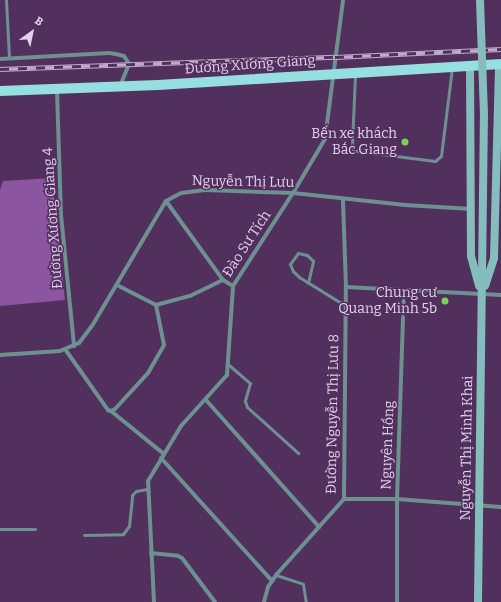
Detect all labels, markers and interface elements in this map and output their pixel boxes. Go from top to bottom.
north arrow [12,12,52,52]
text: B [32,14,45,29]
street label: Đường Xương Giang [184,52,316,78]
place label: Bến xe khách Bắc Giang [311,126,397,158]
marker: Bến xe khách Bắc Giang [400,137,410,147]
street label: Đường Xương Giang 4 [40,147,66,289]
street label: Nguyễn Thị Lưu [192,173,294,191]
street label: Đào Sư Tích [219,208,275,280]
place label: Chung cư Quang Minh 5b [338,285,437,318]
marker: Chung cư Quang Minh 5b [440,296,450,306]
street label: Đường Nguyễn Thị Lưu 8 [323,334,343,494]
street label: Nguyễn Thị Minh Khai [457,376,477,520]
street label: Nguyên Hồng [378,400,398,490]

